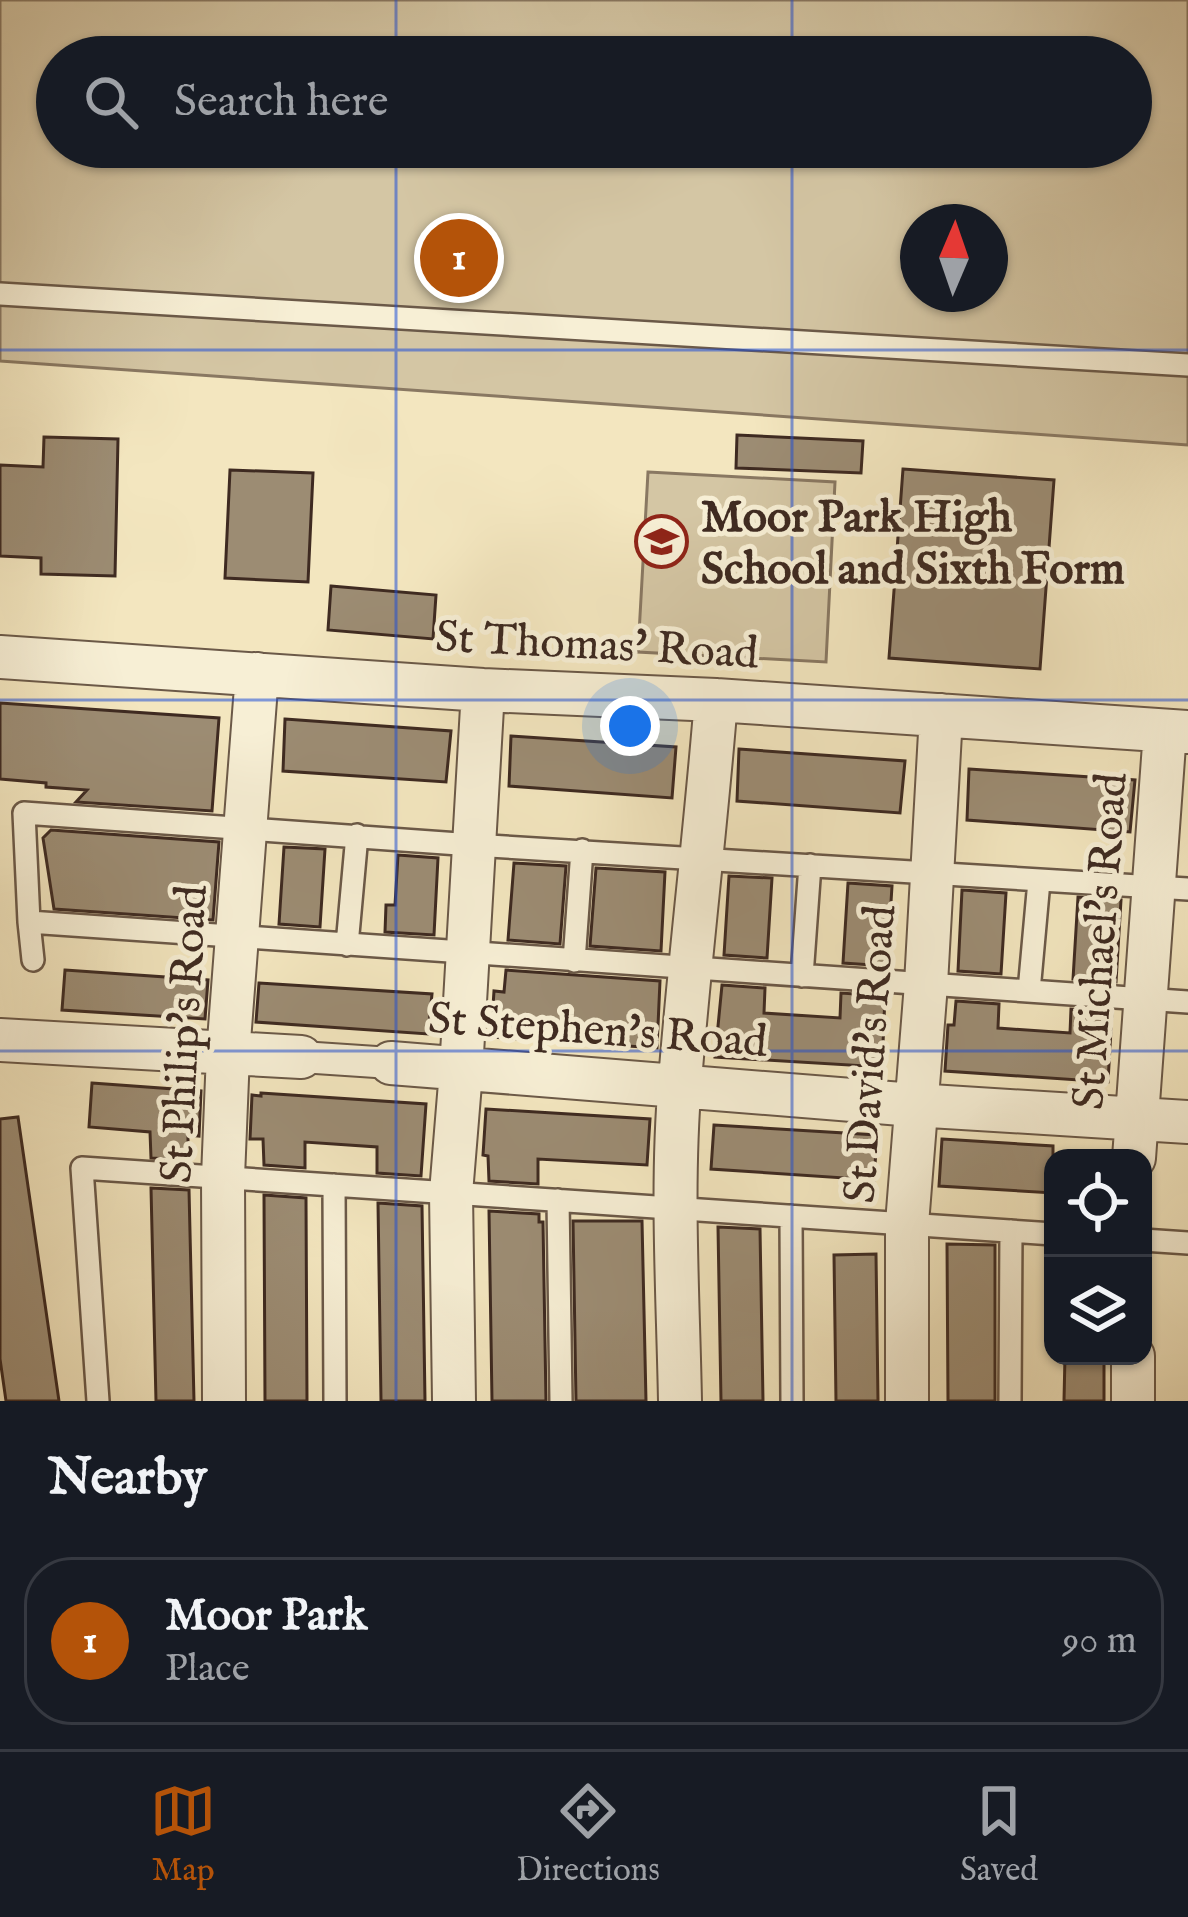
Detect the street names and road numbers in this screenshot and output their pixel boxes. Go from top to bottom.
street label: St Thomas' Road [434,610,761,683]
street label: St Michael's Road [1061,770,1142,1112]
street label: St Philip's Road [149,883,222,1185]
street label: St David's Road [833,902,910,1205]
street label: St Stephen's Road [426,991,770,1072]

